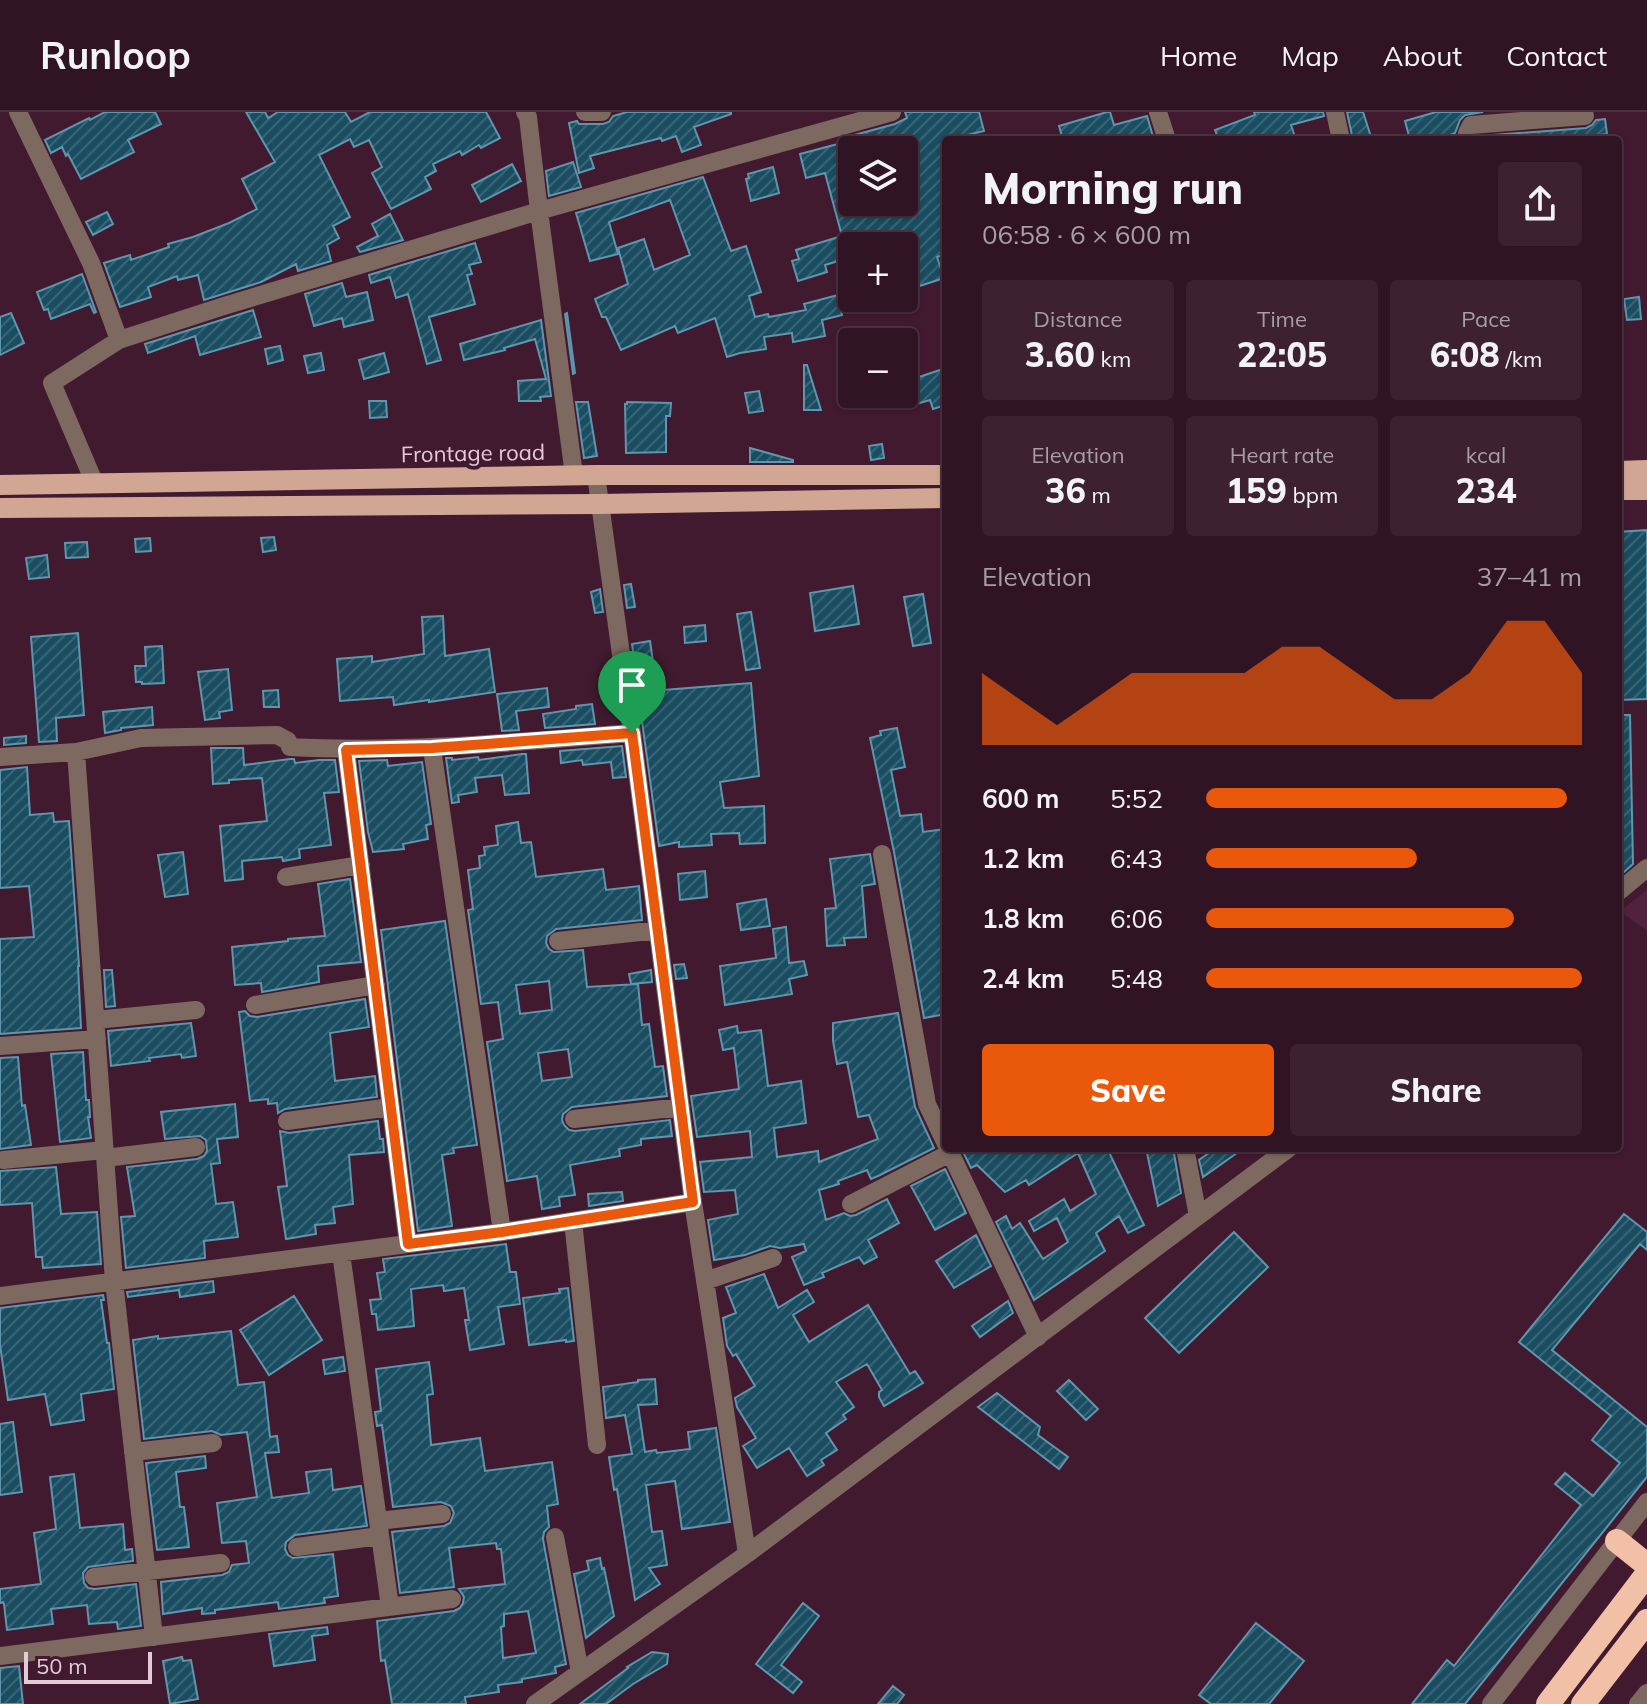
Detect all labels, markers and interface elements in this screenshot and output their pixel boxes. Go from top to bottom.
text: Runloop [40,31,191,79]
text: Home [1160,38,1237,73]
text: Map [1281,38,1339,73]
text: About [1383,38,1462,73]
text: Contact [1506,38,1607,73]
map controls [838,136,918,408]
button: layers [838,136,918,216]
text: Morning run [982,160,1243,215]
button: share [1498,162,1582,246]
text: 06:58 · 6 × 600 m [982,218,1191,251]
button: + [838,232,918,312]
text: Distance [1034,305,1122,333]
text: Time [1257,305,1307,333]
text: Pace [1461,305,1511,333]
button: − [838,328,918,408]
text: 3.60 [1025,333,1095,376]
text: 22:05 [1237,333,1327,376]
text: 6:08 [1430,333,1500,376]
text: km [1095,345,1131,373]
text: /km [1500,345,1542,373]
street label: Frontage road [401,438,545,468]
text: Elevation [1031,441,1125,469]
text: Heart rate [1230,441,1334,469]
text: kcal [1466,441,1506,469]
text: 36 [1045,469,1086,512]
text: 159 [1226,469,1287,512]
text: 234 [1455,469,1517,512]
text: m [1086,481,1111,509]
text: bpm [1287,481,1338,509]
text: Elevation [982,560,1092,593]
text: 37–41 m [1477,560,1582,593]
pin [598,651,666,733]
icon: arrive [610,663,654,707]
text: 600 m [982,782,1059,815]
text: 5:52 [1110,782,1163,815]
text: 1.2 km [982,842,1065,875]
text: 6:43 [1110,842,1163,875]
text: 1.8 km [982,902,1065,935]
text: 6:06 [1110,902,1163,935]
text: 2.4 km [982,962,1065,995]
text: 5:48 [1110,962,1163,995]
button: Save [982,1044,1274,1136]
button: Share [1290,1044,1582,1136]
scale bar [24,1648,152,1684]
text: 50 m [36,1652,87,1680]

